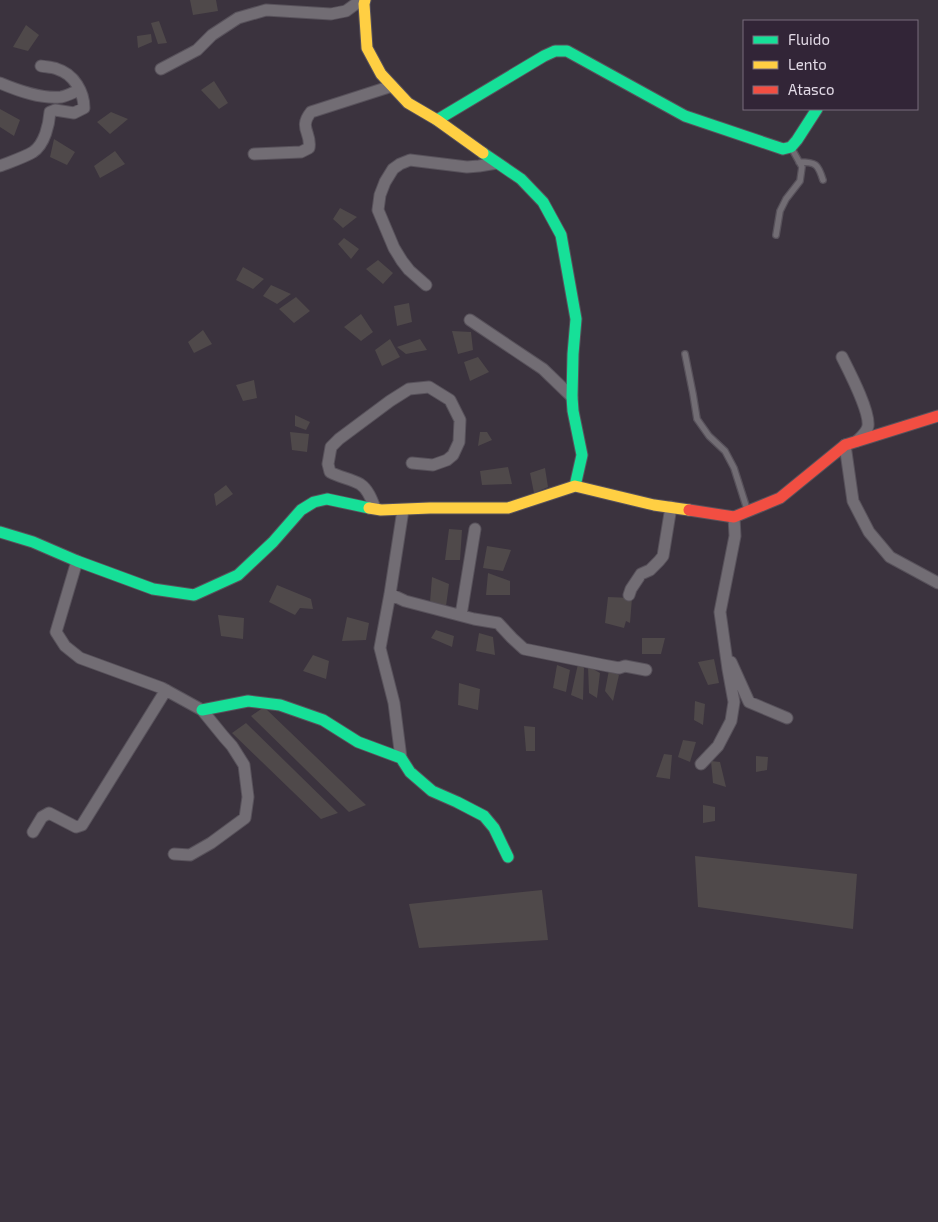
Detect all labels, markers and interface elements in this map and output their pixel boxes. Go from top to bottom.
legend [743,20,918,110]
text: Fluido [788,30,830,48]
text: Lento [788,55,827,73]
text: Atasco [788,80,834,98]

